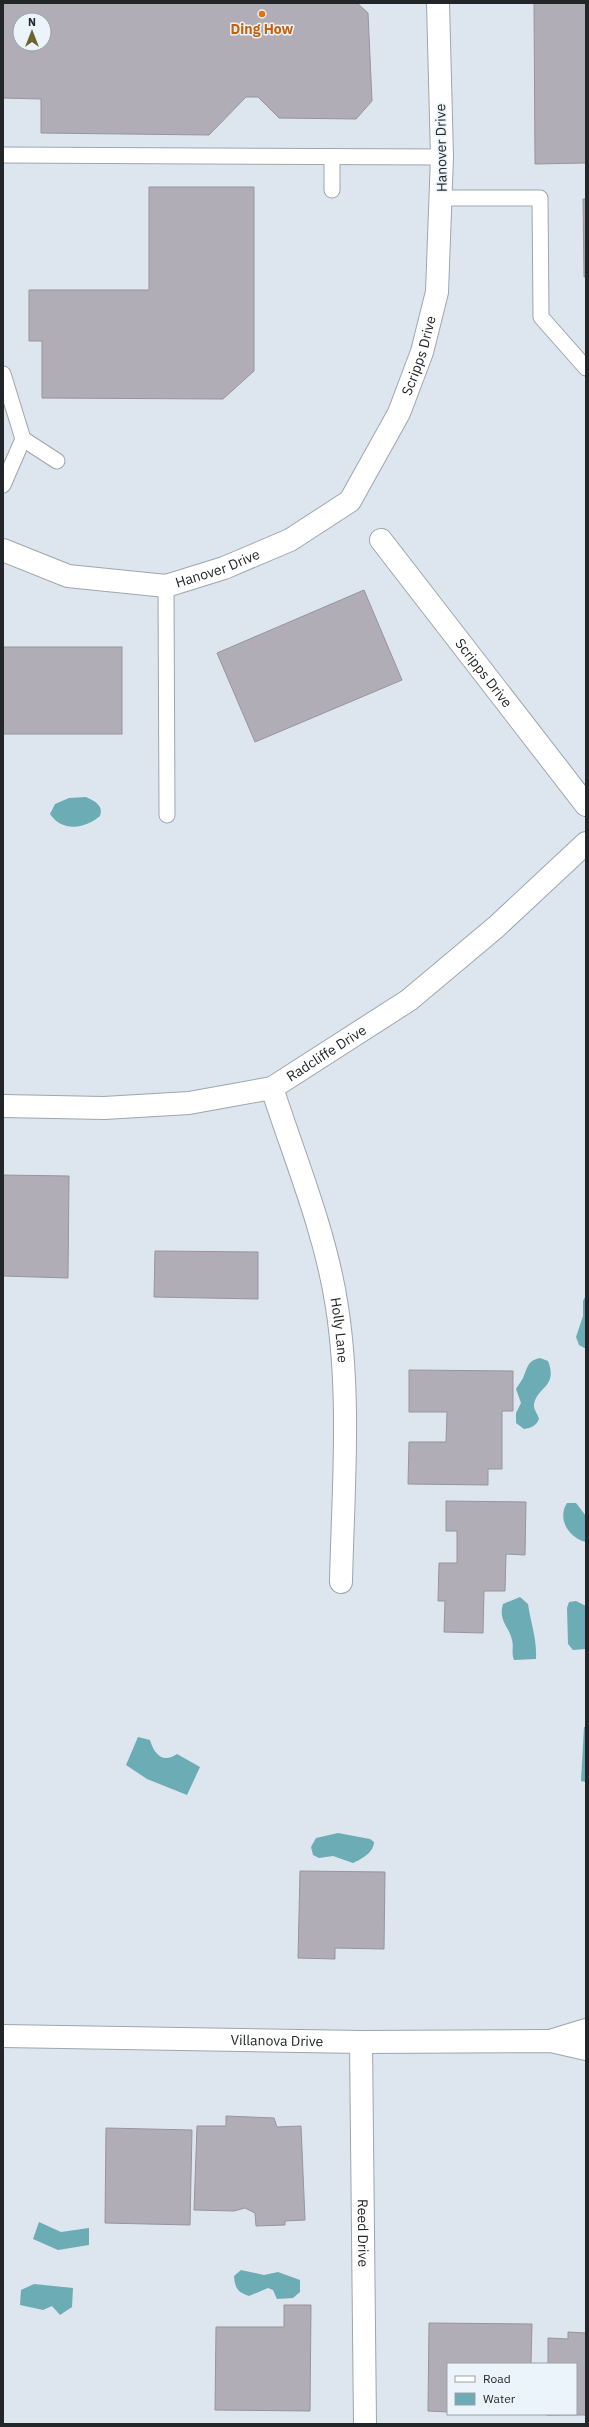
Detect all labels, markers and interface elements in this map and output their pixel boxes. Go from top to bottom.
marker: Ding How [257,9,267,19]
north arrow [12,12,52,52]
text: N [28,15,36,29]
place label: Ding How [231,20,294,38]
street label: Hanover Drive [431,103,451,192]
street label: Scripps Drive [397,314,440,398]
street label: Hanover Drive [173,545,263,592]
street label: Scripps Drive [451,635,516,711]
street label: Radcliffe Drive [283,1021,370,1085]
street label: Holly Lane [327,1296,352,1364]
street label: Villanova Drive [230,2031,324,2050]
street label: Reed Drive [354,2199,372,2267]
legend [447,2363,577,2415]
text: Road [483,2371,511,2386]
text: Water [483,2391,516,2406]

